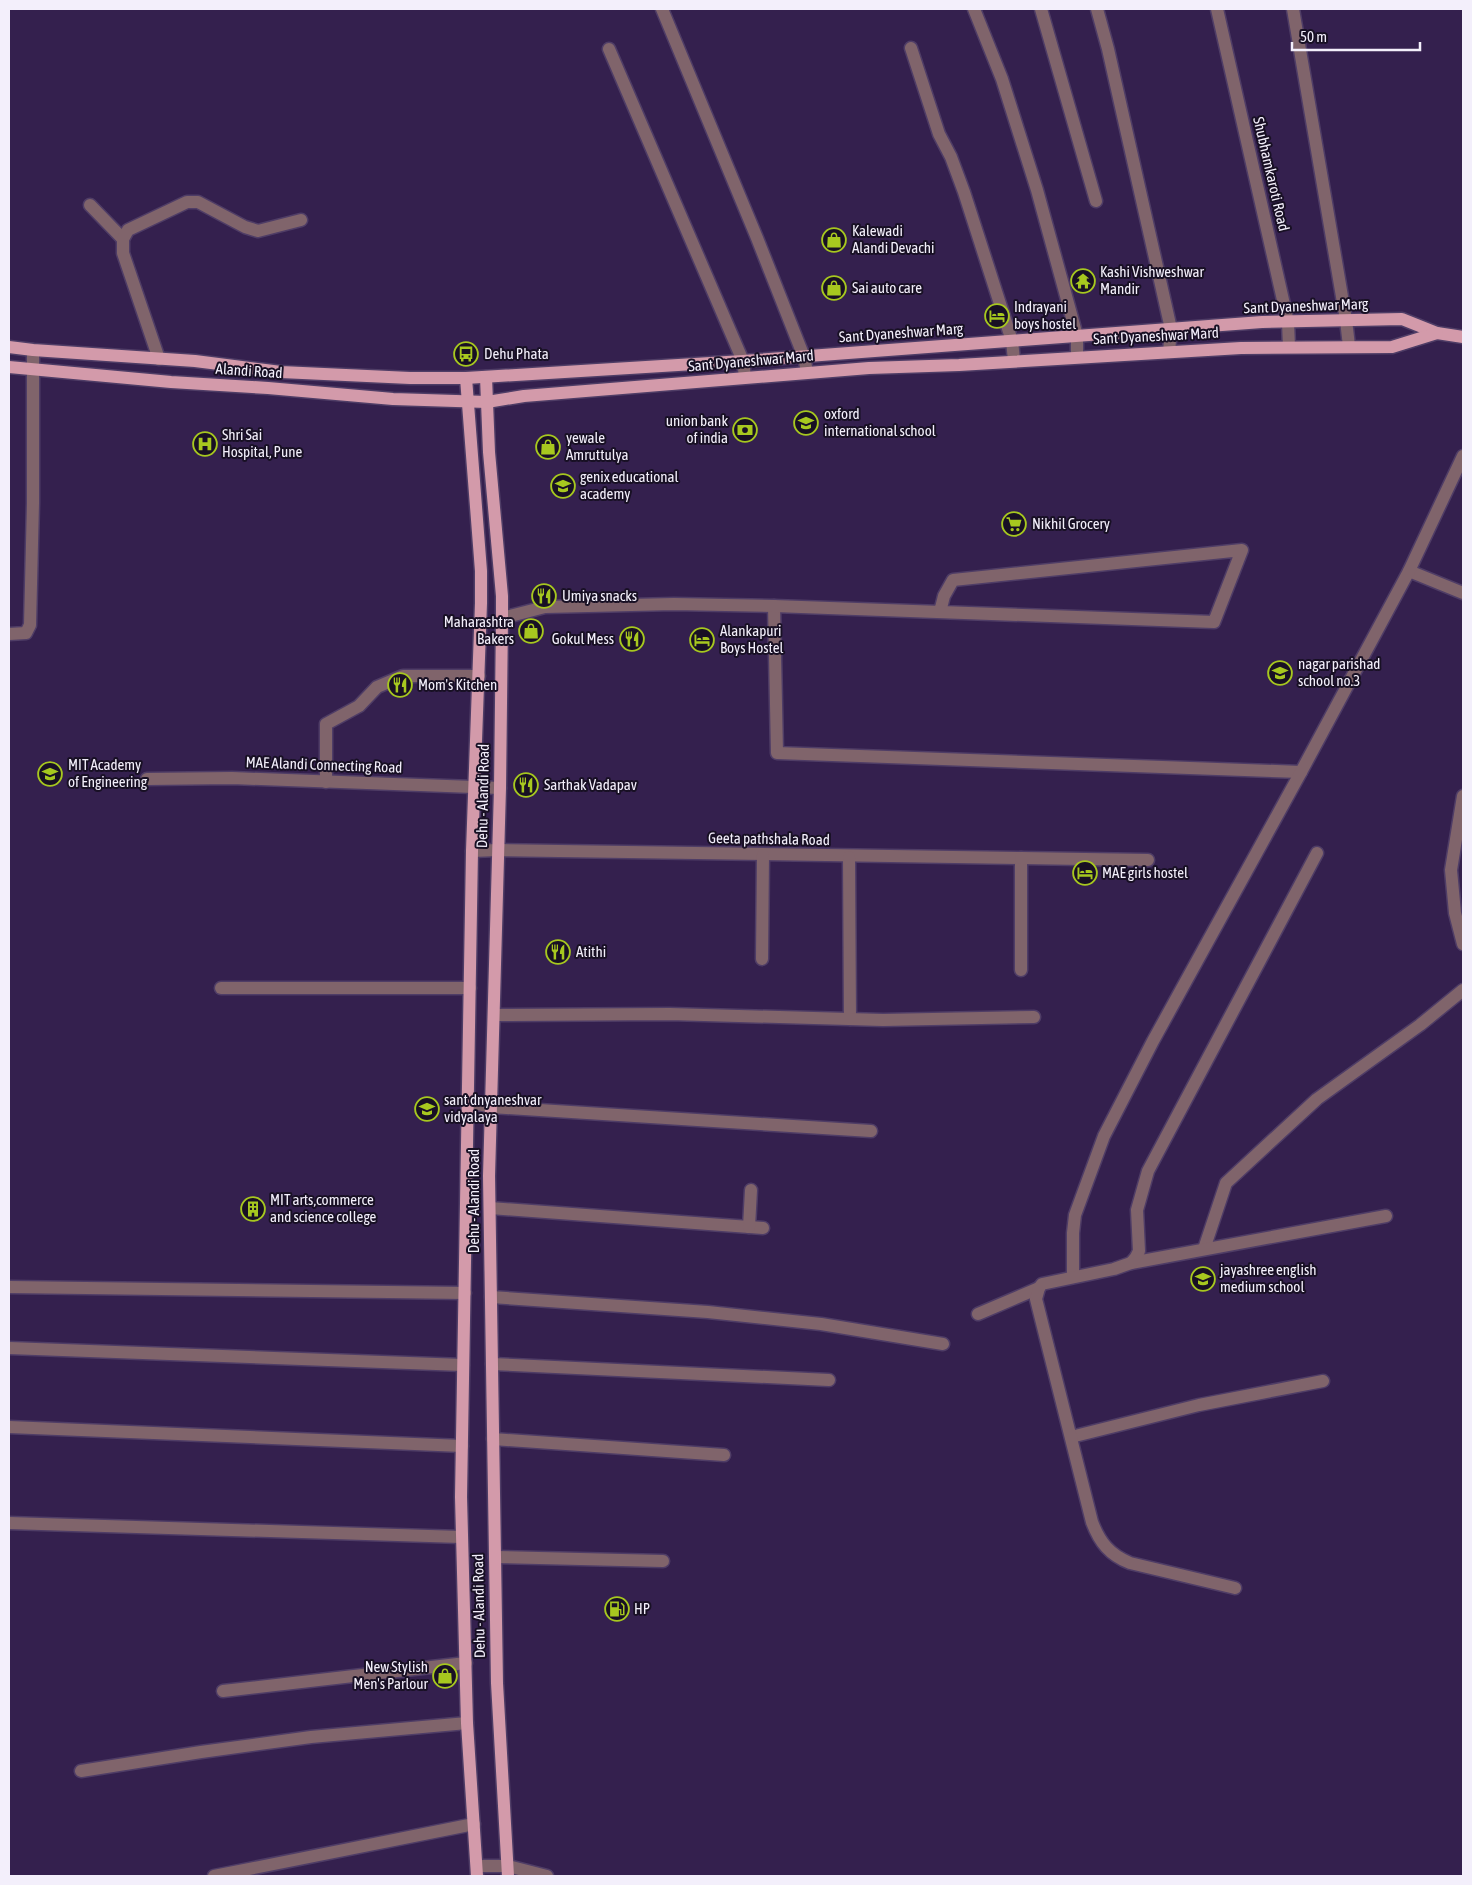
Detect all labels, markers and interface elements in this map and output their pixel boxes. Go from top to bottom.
scale bar [1292,20,1420,52]
text: 50 m [1300,28,1327,45]
street label: Shubhamkaroti Road [1250,115,1293,233]
place label: Kalewadi Alandi Devachi [852,222,935,256]
shop icon: Kalewadi Alandi Devachi [821,227,847,253]
place label: Kashi Vishweshwar Mandir [1100,263,1204,297]
temple icon: Kashi Vishweshwar Mandir [1070,268,1096,294]
shop icon: Sai auto care [821,275,847,301]
place label: Sai auto care [852,279,922,296]
street label: Sant Dyaneshwar Marg [1243,295,1369,316]
place label: Indrayani boys hostel [1014,298,1076,332]
hotel icon: Indrayani boys hostel [984,303,1010,329]
street label: Sant Dyaneshwar Marg [838,320,964,345]
street label: Sant Dyaneshwar Mard [1093,324,1219,347]
bus stop icon: Dehu Phata [453,341,479,367]
place label: Dehu Phata [484,345,549,362]
street label: Sant Dyaneshwar Mard [688,347,814,374]
street label: Alandi Road [215,360,283,381]
place label: oxford international school [824,405,936,439]
school or university icon: oxford international school [793,410,819,436]
place label: union bank of india [666,412,728,446]
bank icon: union bank of india [732,417,758,443]
place label: Shri Sai Hospital, Pune [222,426,302,460]
place label: yewale Amruttulya [566,429,629,463]
hospital icon: Shri Sai Hospital, Pune [192,431,218,457]
shop icon: yewale Amruttulya [535,434,561,460]
place label: genix educational academy [580,468,678,502]
school or university icon: genix educational academy [550,473,576,499]
supermarket icon: Nikhil Grocery [1001,511,1027,537]
place label: Nikhil Grocery [1032,515,1110,532]
restaurant icon: Umiya snacks [531,583,557,609]
place label: Umiya snacks [562,587,637,604]
place label: Maharashtra Bakers [444,613,514,647]
shop icon: Maharashtra Bakers [518,618,544,644]
place label: Alankapuri Boys Hostel [720,622,784,656]
restaurant icon: Gokul Mess [619,626,645,652]
hotel icon: Alankapuri Boys Hostel [689,627,715,653]
place label: Gokul Mess [552,630,614,647]
place label: nagar parishad school no.3 [1298,655,1380,689]
school or university icon: nagar parishad school no.3 [1267,660,1293,686]
restaurant icon: Mom's Kitchen [387,672,413,698]
place label: Mom's Kitchen [418,676,497,693]
street label: Dehu - Alandi Road [473,744,492,848]
street label: MAE Alandi Connecting Road [245,753,403,776]
place label: MIT Academy of Engineering [68,756,148,790]
school or university icon: MIT Academy of Engineering [37,761,63,787]
restaurant icon: Sarthak Vadapav [513,772,539,798]
place label: Sarthak Vadapav [544,776,637,793]
street label: Geeta pathshala Road [708,829,830,848]
hotel icon: MAE girls hostel [1072,860,1098,886]
place label: MAE girls hostel [1102,864,1188,881]
restaurant icon: Atithi [545,939,571,965]
place label: Atithi [576,943,606,960]
place label: sant dnyaneshvar vidyalaya [444,1091,542,1125]
school or university icon: sant dnyaneshvar vidyalaya [414,1096,440,1122]
street label: Dehu - Alandi Road [465,1149,482,1253]
place label: MIT arts,commerce and science college [270,1191,377,1225]
building icon: MIT arts,commerce and science college [240,1196,266,1222]
place label: jayashree english medium school [1219,1261,1317,1295]
school or university icon: jayashree english medium school [1190,1266,1216,1292]
street label: Dehu - Alandi Road [469,1554,488,1658]
fuel station icon: HP [604,1596,630,1622]
place label: HP [634,1600,650,1617]
place label: New Stylish Men's Parlour [353,1658,429,1692]
shop icon: New Stylish Men's Parlour [432,1663,458,1689]

